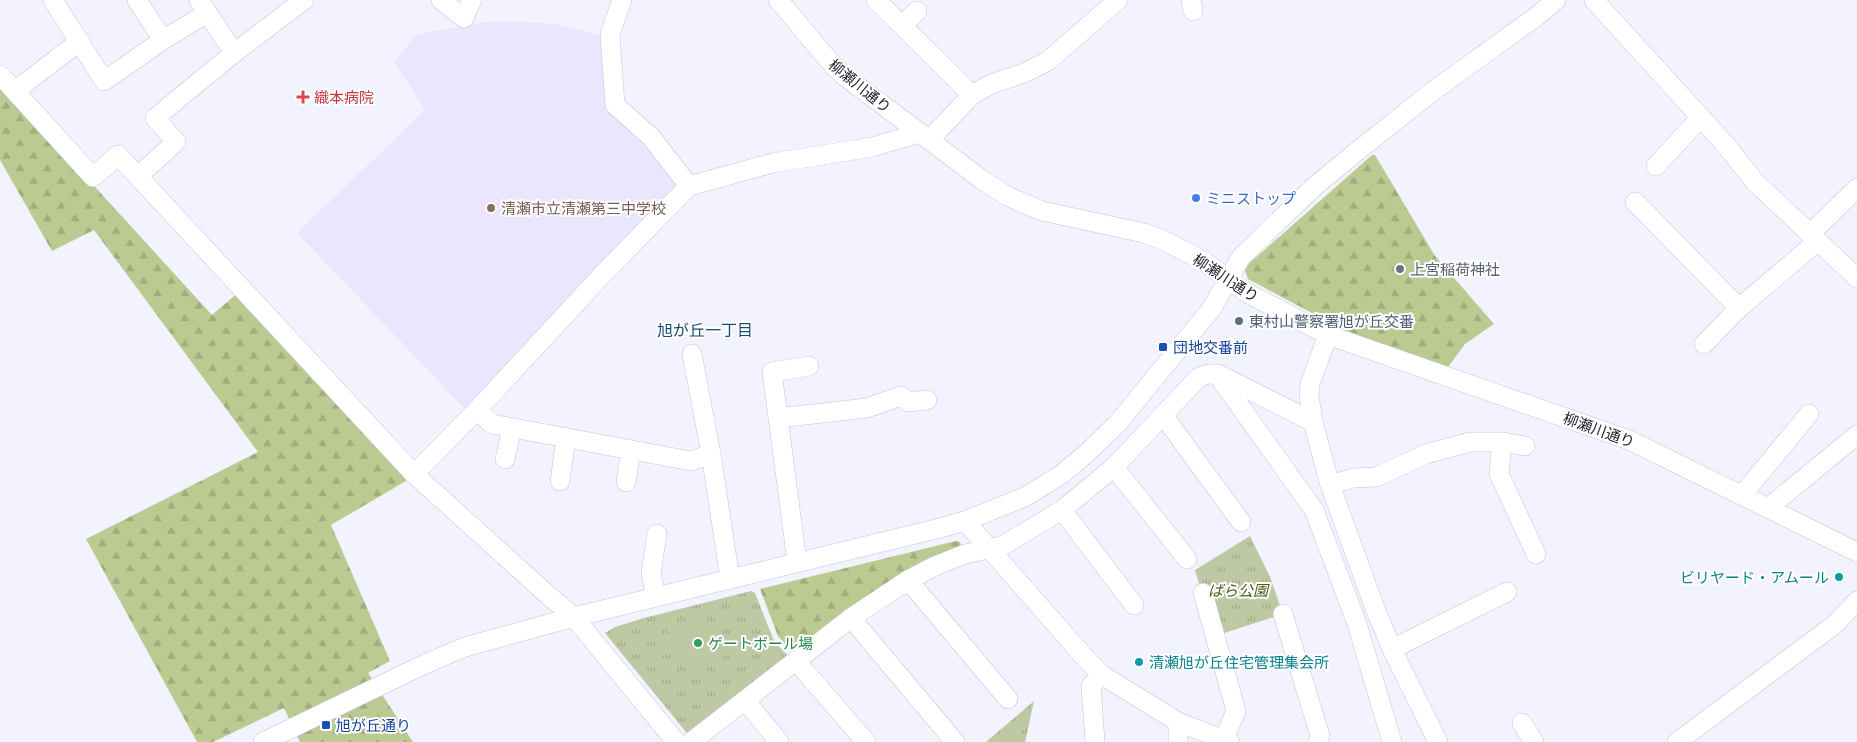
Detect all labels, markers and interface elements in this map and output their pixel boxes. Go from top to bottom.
street label: 柳瀬川通り [825,55,895,117]
place label: 織本病院 [314,88,374,107]
marker: 織本病院 [296,90,310,104]
place label: ミニストップ [1206,189,1296,208]
marker: ミニストップ [1190,192,1202,204]
place label: 清瀬市立清瀬第三中学校 [501,199,666,218]
marker: 清瀬市立清瀬第三中学校 [485,202,497,214]
street label: 柳瀬川通り [1189,250,1263,306]
place label: 上宮稲荷神社 [1410,260,1500,279]
marker: 上宮稲荷神社 [1394,263,1406,275]
place label: 東村山警察署旭が丘交番 [1249,312,1414,331]
marker: 東村山警察署旭が丘交番 [1233,315,1245,327]
district label: 旭が丘一丁目 [657,320,753,340]
place label: 団地交番前 [1173,338,1248,357]
marker: 団地交番前 [1157,341,1169,353]
street label: 柳瀬川通り [1561,408,1637,452]
place label: ビリヤード・アムール [1680,568,1829,587]
marker: ビリヤード・アムール [1833,571,1845,583]
park label: ばら公園 [1208,581,1270,600]
place label: ゲートボール場 [708,634,813,653]
marker: ゲートボール場 [692,637,704,649]
place label: 清瀬旭が丘住宅管理集会所 [1149,653,1329,672]
marker: 清瀬旭が丘住宅管理集会所 [1133,656,1145,668]
place label: 旭が丘通り [336,716,411,735]
marker: 旭が丘通り [320,719,332,731]

